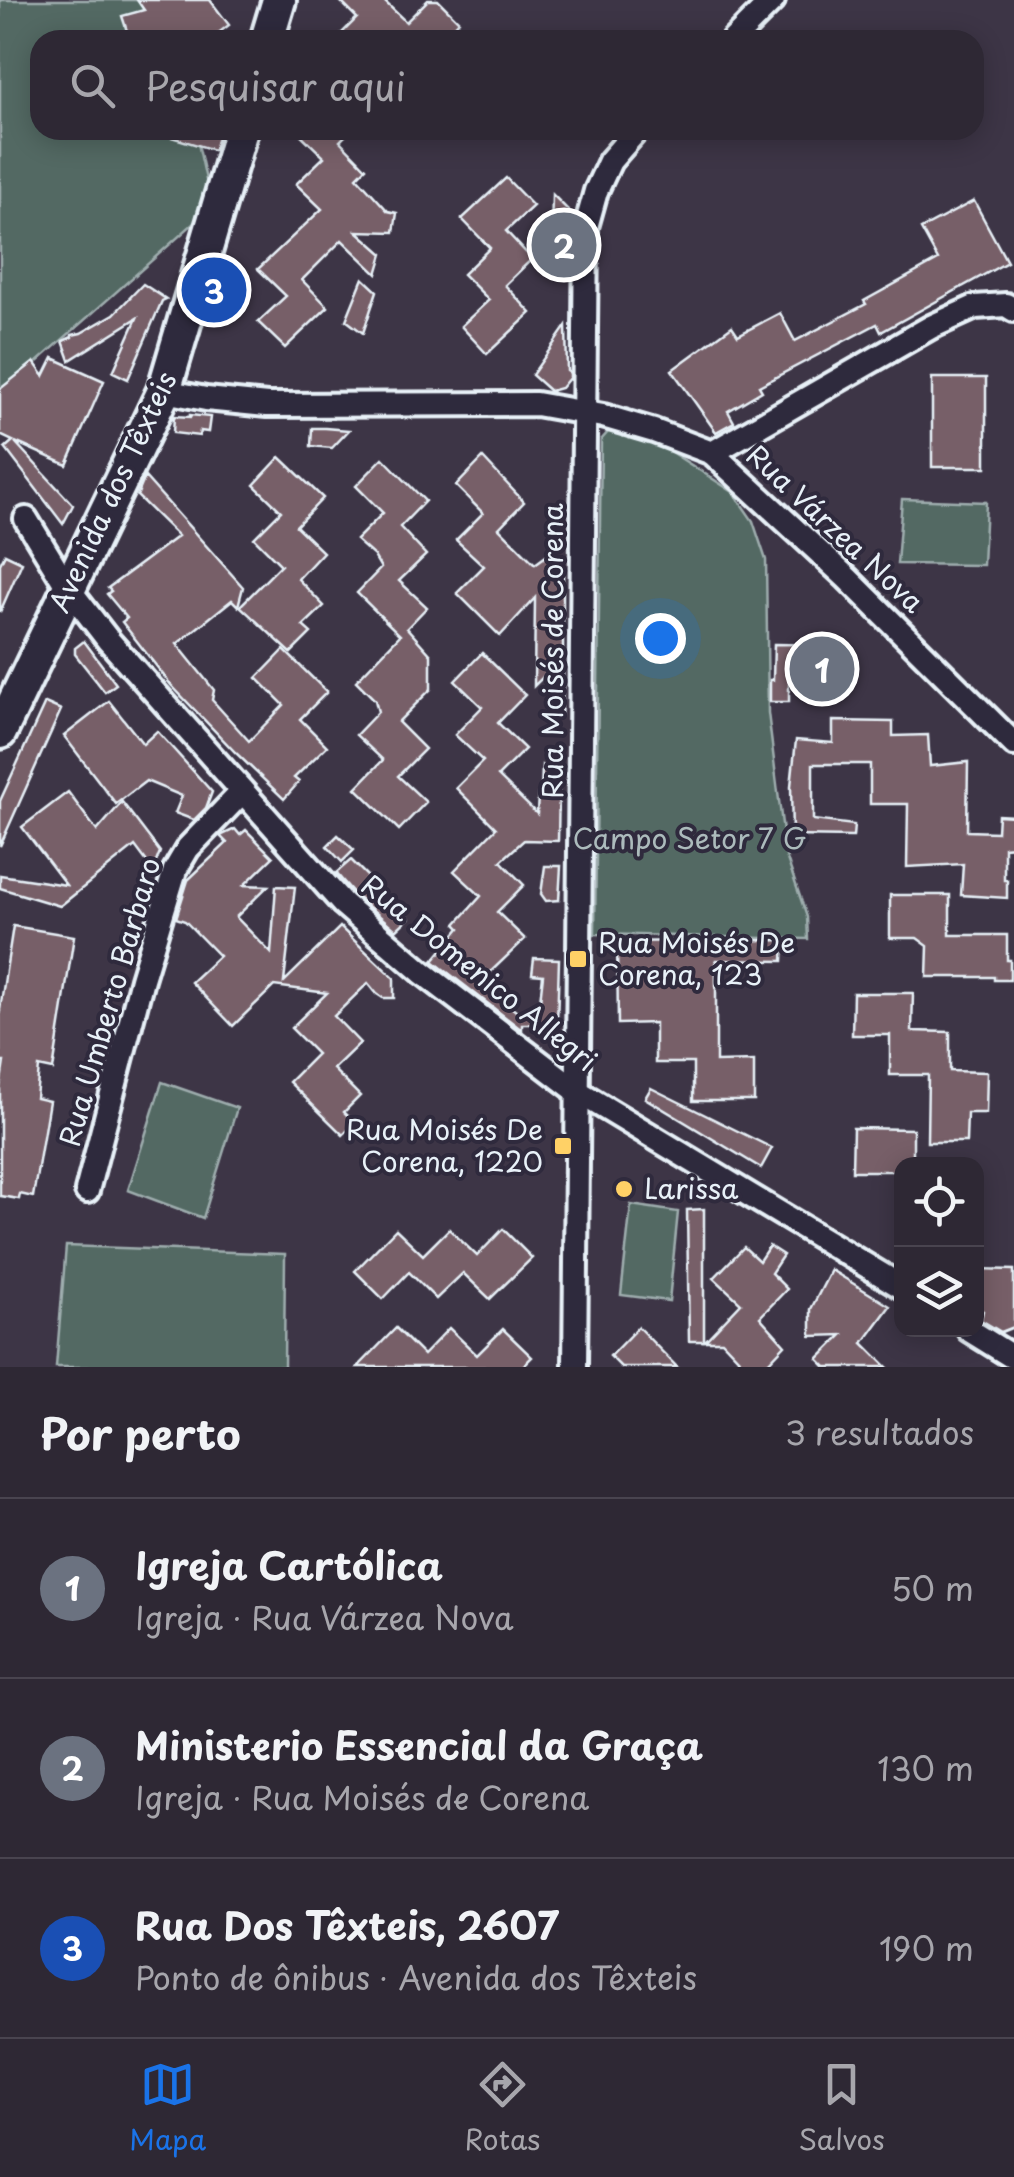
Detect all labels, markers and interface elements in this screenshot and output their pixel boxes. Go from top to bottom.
search box [30,30,984,140]
text: Pesquisar aqui [145,57,406,114]
icon: search [65,58,120,113]
pin: 2 [532,208,596,282]
pin: 3 [182,252,246,328]
street label: Avenida dos Têxteis [37,364,186,619]
street label: Rua Várzea Nova [737,434,935,623]
street label: Rua Moisés de Corena [530,503,573,799]
your location [635,613,686,664]
pin: 1 [790,632,854,706]
park label: Campo Setor 7 G [573,816,807,859]
street label: Rua Umberto Barbaro [47,852,170,1151]
street label: Rua Domenico Allegri [353,863,607,1081]
place label: Rua Moisés De Corena, 123 [598,920,795,995]
marker: Rua Moisés De Corena, 123 [567,948,589,970]
place label: Rua Moisés De Corena, 1220 [346,1107,543,1182]
marker: Rua Moisés De Corena, 1220 [552,1135,574,1157]
map controls [894,1157,984,1337]
button: locate [894,1157,984,1247]
place label: Larissa [644,1166,739,1209]
marker: Larissa [613,1178,635,1200]
button: layers [894,1247,984,1337]
text: Por perto [40,1401,241,1464]
text: 3 resultados [785,1408,974,1456]
text: Igreja Cartólica [135,1536,443,1593]
text: 1 [65,1564,80,1612]
text: 50 m [891,1564,974,1612]
text: Igreja · Rua Várzea Nova [135,1593,514,1641]
text: Ministerio Essencial da Graça [135,1716,703,1773]
text: 2 [61,1744,84,1792]
text: 130 m [877,1744,974,1792]
text: Igreja · Rua Moisés de Corena [135,1773,589,1821]
text: Rua Dos Têxteis, 2607 [135,1896,559,1953]
text: 3 [62,1924,83,1972]
text: 190 m [879,1924,974,1972]
text: Ponto de ônibus · Avenida dos Têxteis [135,1953,697,2001]
tab: Mapa [129,2057,206,2160]
tab: Rotas [464,2057,540,2160]
tab: Salvos [799,2057,885,2160]

